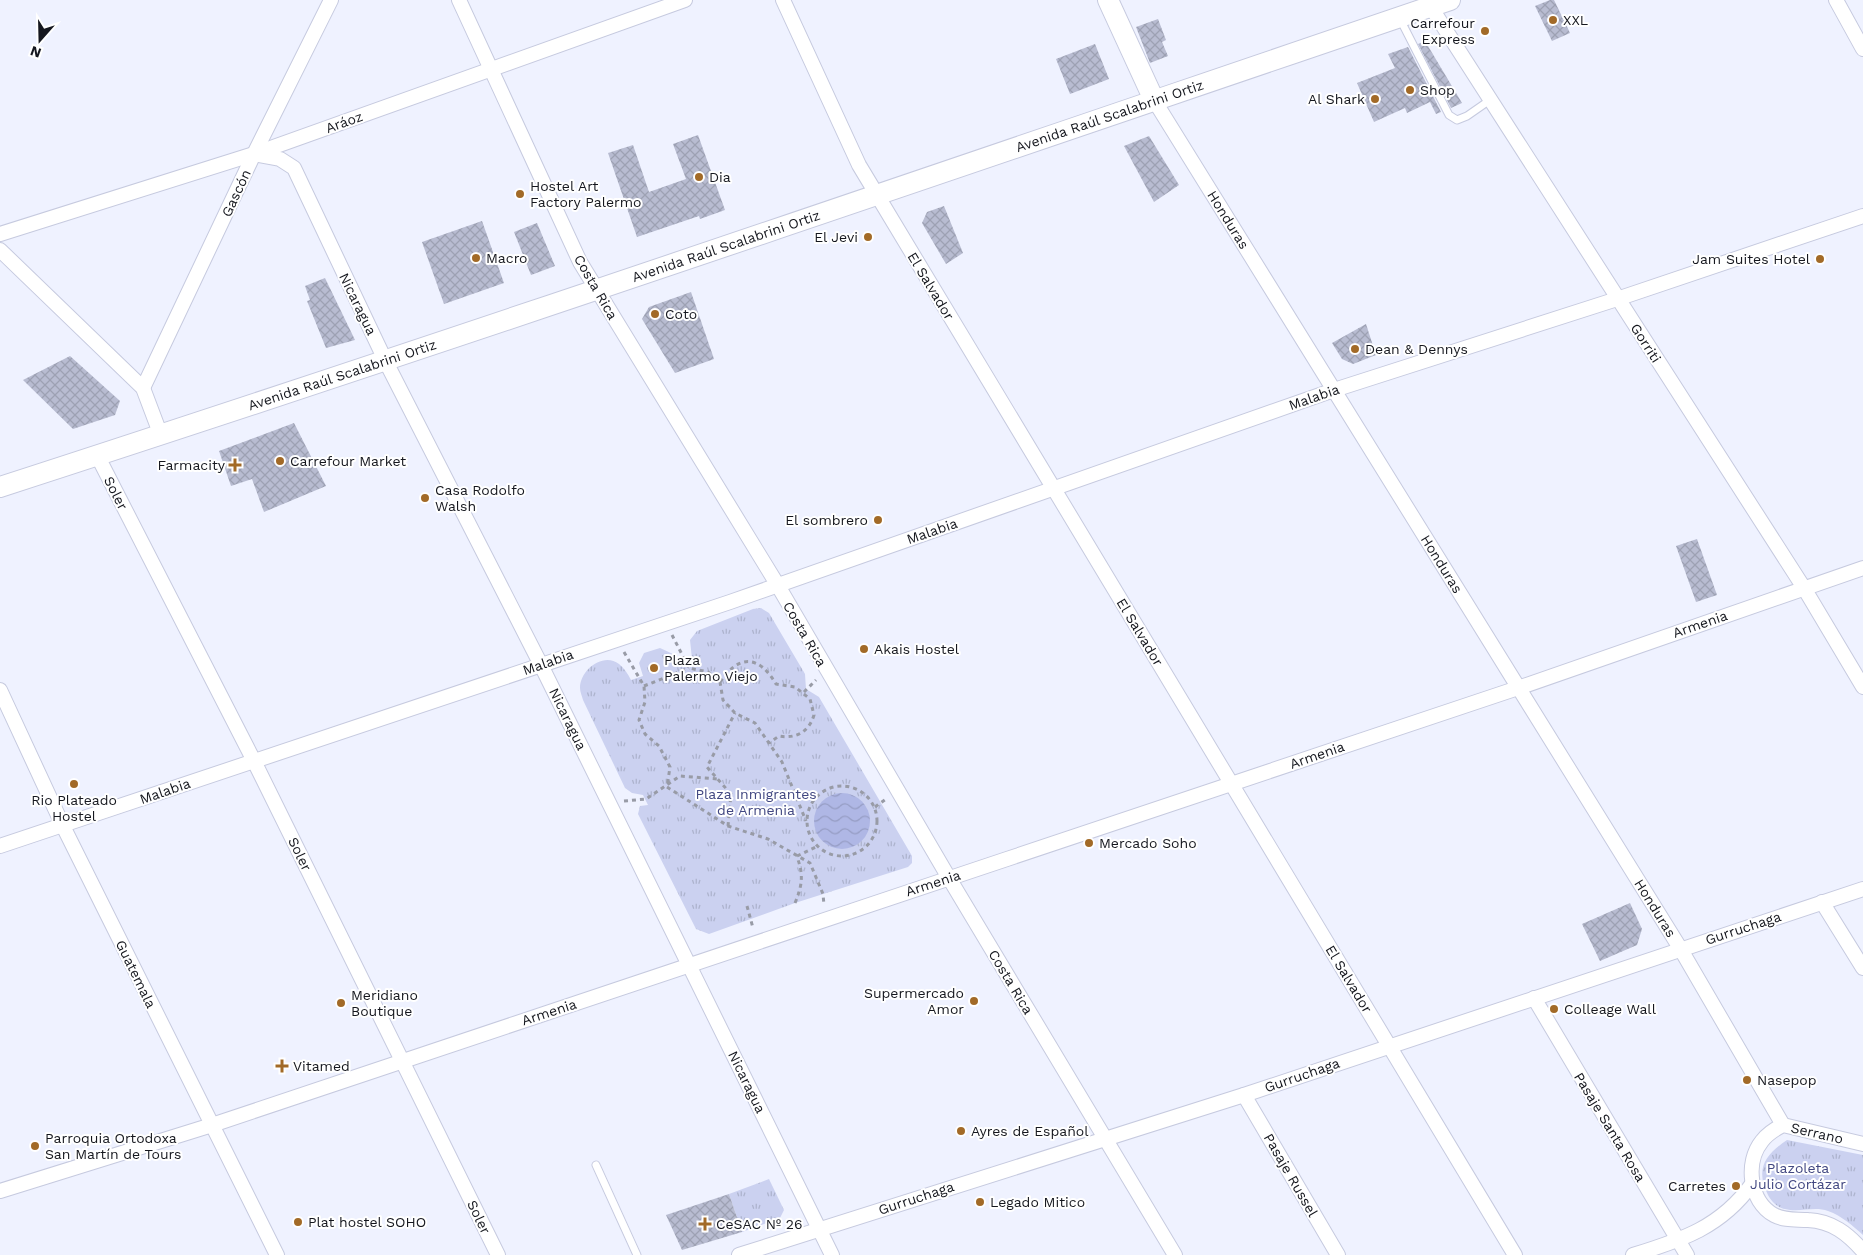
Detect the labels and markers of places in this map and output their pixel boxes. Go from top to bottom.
place label: XXL [1563,12,1588,28]
marker: XXL [1547,14,1559,26]
place label: Carrefour Express [1410,15,1475,47]
marker: Carrefour Express [1479,25,1491,37]
place label: Shop [1420,82,1455,98]
marker: Shop [1404,84,1416,96]
place label: Al Shark [1308,91,1365,107]
marker: Al Shark [1369,93,1381,105]
place label: Dia [709,169,731,185]
marker: Dia [693,171,705,183]
place label: Hostel Art Factory Palermo [530,178,642,210]
marker: Hostel Art Factory Palermo [514,188,526,200]
place label: El Jevi [814,229,858,245]
marker: El Jevi [862,231,874,243]
place label: Macro [486,250,528,266]
place label: Jam Suites Hotel [1692,251,1811,267]
marker: Macro [470,252,482,264]
marker: Jam Suites Hotel [1814,253,1826,265]
place label: Coto [665,306,697,322]
marker: Coto [649,308,661,320]
place label: Dean & Dennys [1365,341,1468,357]
marker: Dean & Dennys [1349,343,1361,355]
place label: Carrefour Market [290,453,406,469]
marker: Carrefour Market [274,455,286,467]
place label: Farmacity [158,457,226,473]
marker: Farmacity [229,459,241,471]
place label: Casa Rodolfo Walsh [435,482,525,514]
marker: Casa Rodolfo Walsh [419,492,431,504]
place label: El sombrero [785,512,868,528]
marker: El sombrero [872,514,884,526]
place label: Akais Hostel [874,641,960,657]
marker: Akais Hostel [858,643,870,655]
place label: Plaza Palermo Viejo [664,652,758,684]
marker: Plaza Palermo Viejo [648,662,660,674]
marker: Rio Plateado Hostel [68,778,80,790]
place label: Rio Plateado Hostel [31,792,117,824]
place label: Mercado Soho [1099,835,1197,851]
marker: Mercado Soho [1083,837,1095,849]
place label: Supermercado Amor [864,985,964,1017]
place label: Meridiano Boutique [351,987,418,1019]
marker: Supermercado Amor [968,995,980,1007]
marker: Meridiano Boutique [335,997,347,1009]
place label: Colleage Wall [1564,1001,1657,1017]
marker: Colleage Wall [1548,1003,1560,1015]
place label: Vitamed [293,1058,350,1074]
marker: Vitamed [275,1059,289,1073]
place label: Nasepop [1757,1072,1817,1088]
marker: Nasepop [1741,1074,1753,1086]
place label: Ayres de Español [971,1123,1089,1139]
marker: Ayres de Español [955,1125,967,1137]
place label: Parroquia Ortodoxa San Martín de Tours [45,1130,181,1162]
marker: Parroquia Ortodoxa San Martín de Tours [29,1140,41,1152]
place label: Carretes [1668,1178,1726,1194]
marker: Carretes [1730,1180,1742,1192]
place label: Legado Mitico [990,1194,1085,1210]
marker: Legado Mitico [974,1196,986,1208]
place label: Plat hostel SOHO [308,1214,426,1230]
marker: Plat hostel SOHO [292,1216,304,1228]
place label: CeSAC Nº 26 [716,1216,803,1232]
marker: CeSAC Nº 26 [698,1217,712,1231]

